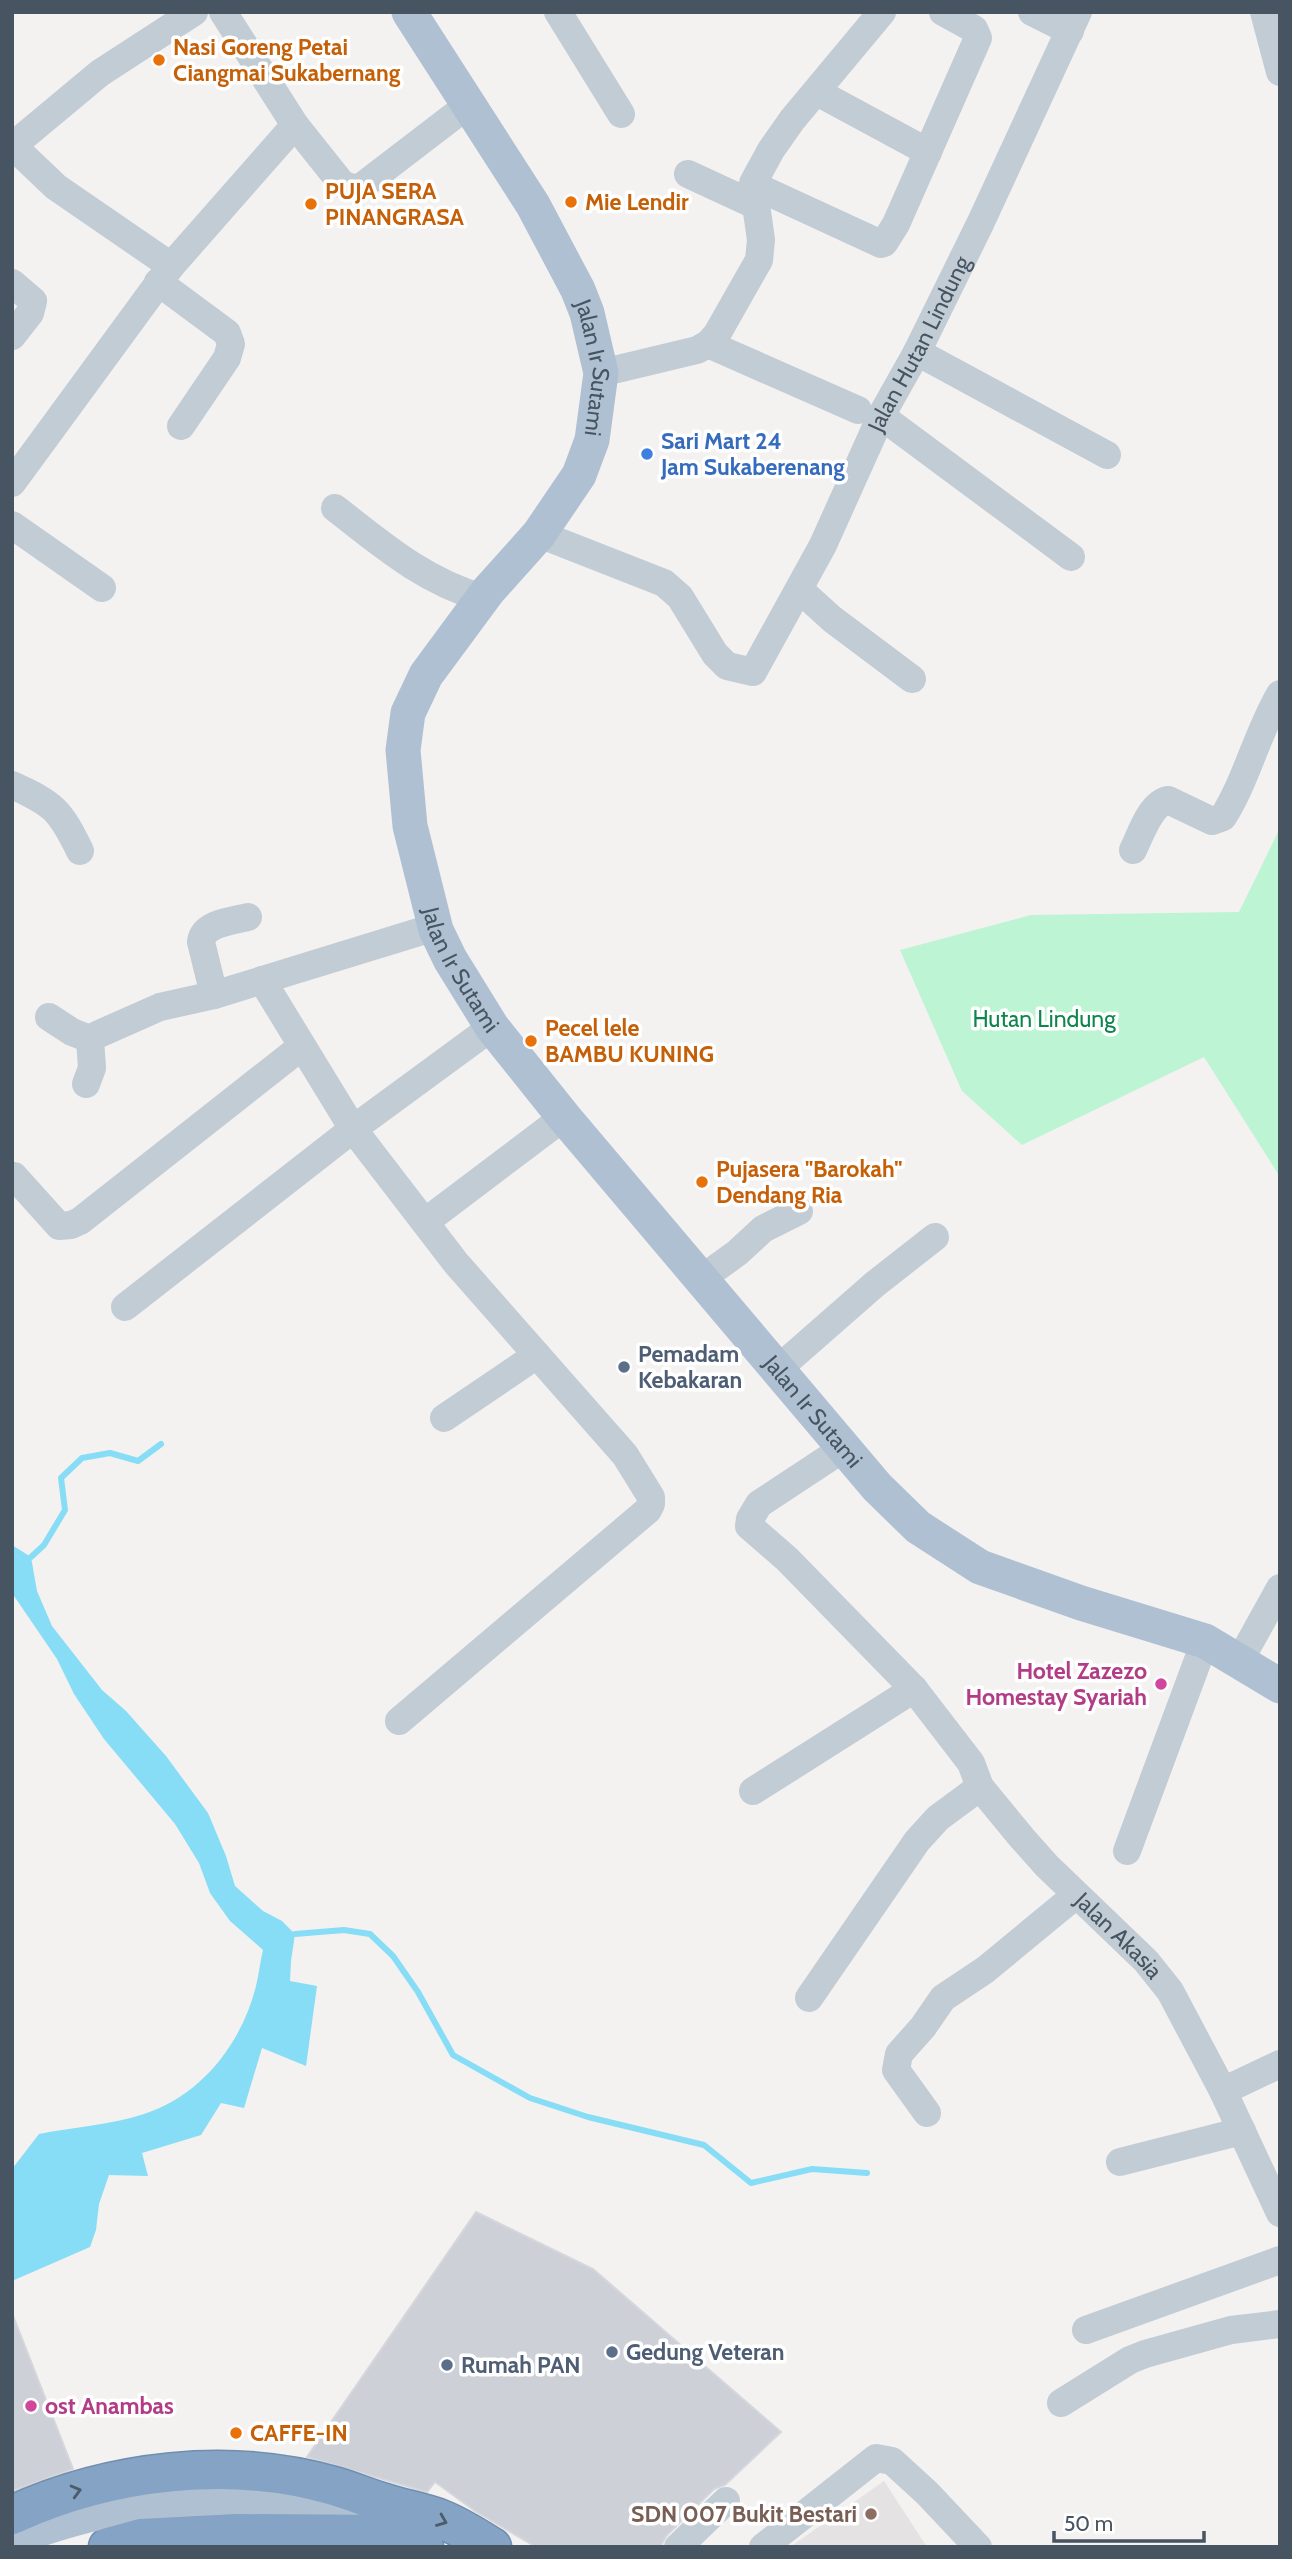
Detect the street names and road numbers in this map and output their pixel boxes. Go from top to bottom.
street label: Jalan Hutan Lindung [861,251,976,437]
street label: Jalan Ir Sutami [569,294,616,438]
street label: Jalan Ir Sutami [417,903,505,1038]
street label: Jalan Ir Sutami [757,1349,869,1473]
street label: Jalan Akasia [1068,1886,1169,1984]

